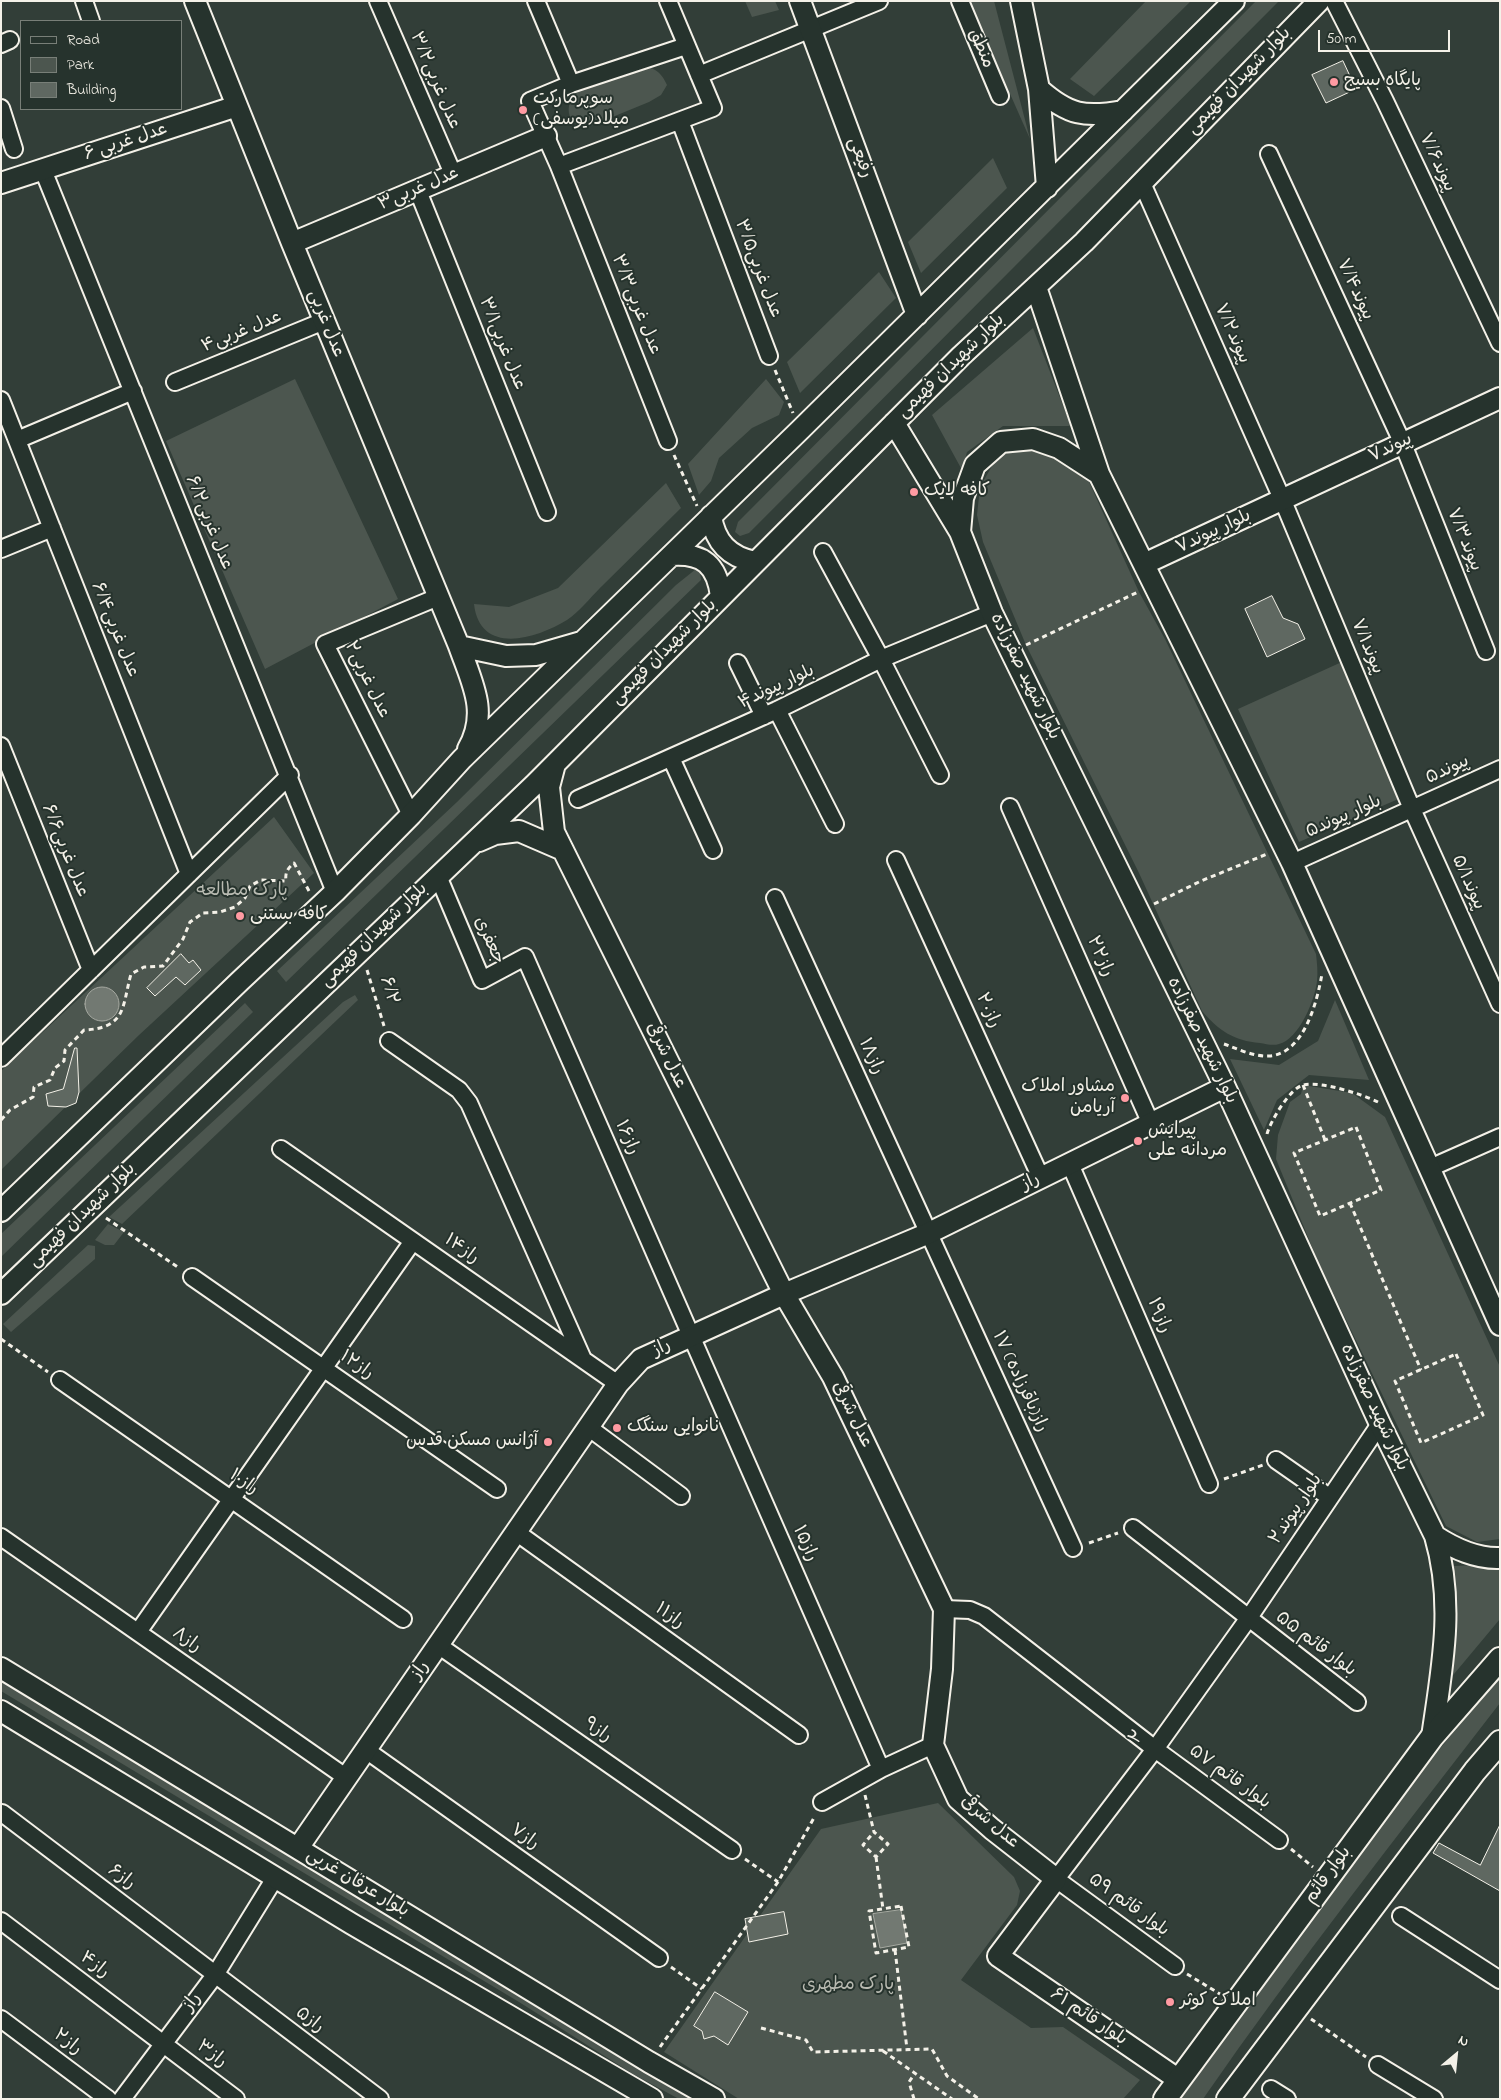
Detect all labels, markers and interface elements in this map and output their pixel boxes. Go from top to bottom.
legend [20,20,182,110]
scale bar [1321,20,1454,52]
street label: بلوار شهیدان فهیمی [1183,24,1297,140]
street label: منطق [962,26,998,72]
text: 50 m [1326,28,1356,50]
text: Road [67,29,100,51]
street label: عدل غربی۳/۲ [404,29,464,133]
text: Park [67,54,94,76]
place label: پایگاه بسیج [1344,71,1421,93]
marker: پایگاه بسیج [1328,76,1340,88]
text: Building [67,79,116,101]
place label: سوپرمارکت میلاد(یوسفی) [533,89,629,132]
marker: سوپرمارکت میلاد(یوسفی) [517,104,529,116]
street label: عدل غربی ۶ [82,119,170,167]
street label: پیوند۷/۶ [1413,130,1459,196]
street label: رفیعی [842,135,876,181]
street label: عدل غربی۳ [375,163,463,217]
street label: عدل غربی۳/۵ [728,217,786,321]
street label: عدل غربی۳/۳ [605,252,665,358]
street label: پیوند۷/۴ [1330,256,1378,324]
street label: عدل غربی [302,287,348,361]
street label: عدل غربی۳/۱ [473,295,529,393]
street label: پیوند۷/۲ [1208,301,1254,367]
street label: عدل غربی۴ [199,307,285,359]
street label: بلوار شهیدان فهیمی [894,310,1010,424]
street label: پیوند۷ [1366,430,1416,468]
street label: ۶/۲عدل غربی [179,473,237,573]
place label: کافه لایک [924,481,990,503]
marker: کافه لایک [908,486,920,498]
street label: پیوند۷/۳ [1441,505,1485,575]
street label: بلوار پیوند۷ [1173,506,1255,560]
street label: ۶/۴عدل غربی [85,579,143,681]
street label: بلوار شهیدان فهیمی [607,595,723,711]
street label: بلوار شهید صفرزاده [984,610,1064,744]
street label: پیوند۷/۱ [1345,616,1387,678]
street label: عدل غربی۲ [338,638,394,722]
street label: بلوار پیوند۴ [735,661,819,715]
street label: پیوند۵ [1423,752,1473,790]
street label: بلوار پیوند۵ [1303,792,1385,844]
street label: ۶/۶عدل غربی [36,801,92,901]
street label: پیوند۵/۱ [1445,852,1489,914]
street label: بلوار شهیدان فهیمی [317,879,433,993]
park label: پارک مطالعه [196,881,288,903]
place label: کافه بستنی [250,905,328,927]
marker: کافه بستنی [234,910,246,922]
street label: جعفری [468,914,508,968]
street label: راز۲۲ [1080,933,1118,981]
street label: ۶/۲ [373,974,403,1008]
street label: بلوار شهید صفرزاده [1161,974,1241,1108]
street label: راز۲۰ [970,990,1004,1032]
street label: عدل شرقی [640,1019,690,1093]
street label: راز۱۸ [852,1036,888,1078]
place label: مشاور املاک آریامن [1021,1077,1115,1120]
marker: مشاور املاک آریامن [1119,1092,1131,1104]
street label: راز۱۶ [609,1117,643,1159]
place label: پیرایش مردانه علی [1148,1120,1227,1162]
marker: پیرایش مردانه علی [1132,1135,1144,1147]
street label: بلوار شهیدان فهیمی [25,1159,141,1273]
street label: راز [1018,1169,1044,1197]
street label: راز۱۴ [439,1230,483,1270]
street label: راز۱۹ [1141,1295,1175,1337]
street label: ۱۷ راز(باقرزاده) [986,1328,1052,1436]
street label: راز [649,1335,675,1363]
street label: بلوار شهید صفرزاده [1334,1341,1412,1475]
street label: راز۱۲ [335,1347,377,1385]
street label: عدل شرقی [826,1378,876,1452]
place label: نانوایی سنگک [627,1417,720,1439]
marker: نانوایی سنگک [611,1422,623,1434]
place label: آژانس مسکن قدس [406,1431,538,1453]
marker: آژانس مسکن قدس [542,1436,554,1448]
street label: راز۱۰ [224,1465,262,1501]
street label: بلوار پیوند۲ [1266,1471,1328,1549]
street label: راز۱۵ [787,1523,821,1565]
street label: راز۱۱ [650,1599,688,1635]
street label: بلوار قائم ۵۵ [1270,1608,1360,1682]
street label: راز۸ [167,1623,205,1659]
street label: راز [407,1657,435,1685]
street label: راز۹ [579,1714,615,1748]
street label: ۲ [1126,1727,1150,1749]
street label: بلوار قائم ۵۷ [1184,1741,1274,1815]
street label: عدل شرقی [955,1792,1023,1854]
street label: راز۷ [505,1820,543,1856]
street label: بلوار قائم [1301,1843,1357,1909]
street label: بلوار عرفان غربی [302,1845,412,1923]
street label: راز۶ [103,1861,139,1895]
street label: بلوار قائم ۵۹ [1083,1869,1173,1943]
street label: راز۴ [75,1948,113,1984]
park label: پارک مطهری [802,1975,894,1997]
street label: بلوار قائم ۶۱ [1045,1984,1131,2052]
street label: راز [179,1989,207,2017]
place label: املاک کوثر [1180,1991,1256,2013]
marker: املاک کوثر [1164,1996,1176,2008]
street label: راز۵ [290,2003,328,2039]
street label: راز۲ [48,2025,86,2061]
north arrow [1431,2030,1481,2080]
text: N [1454,2030,1472,2053]
street label: راز۳ [191,2036,231,2074]

